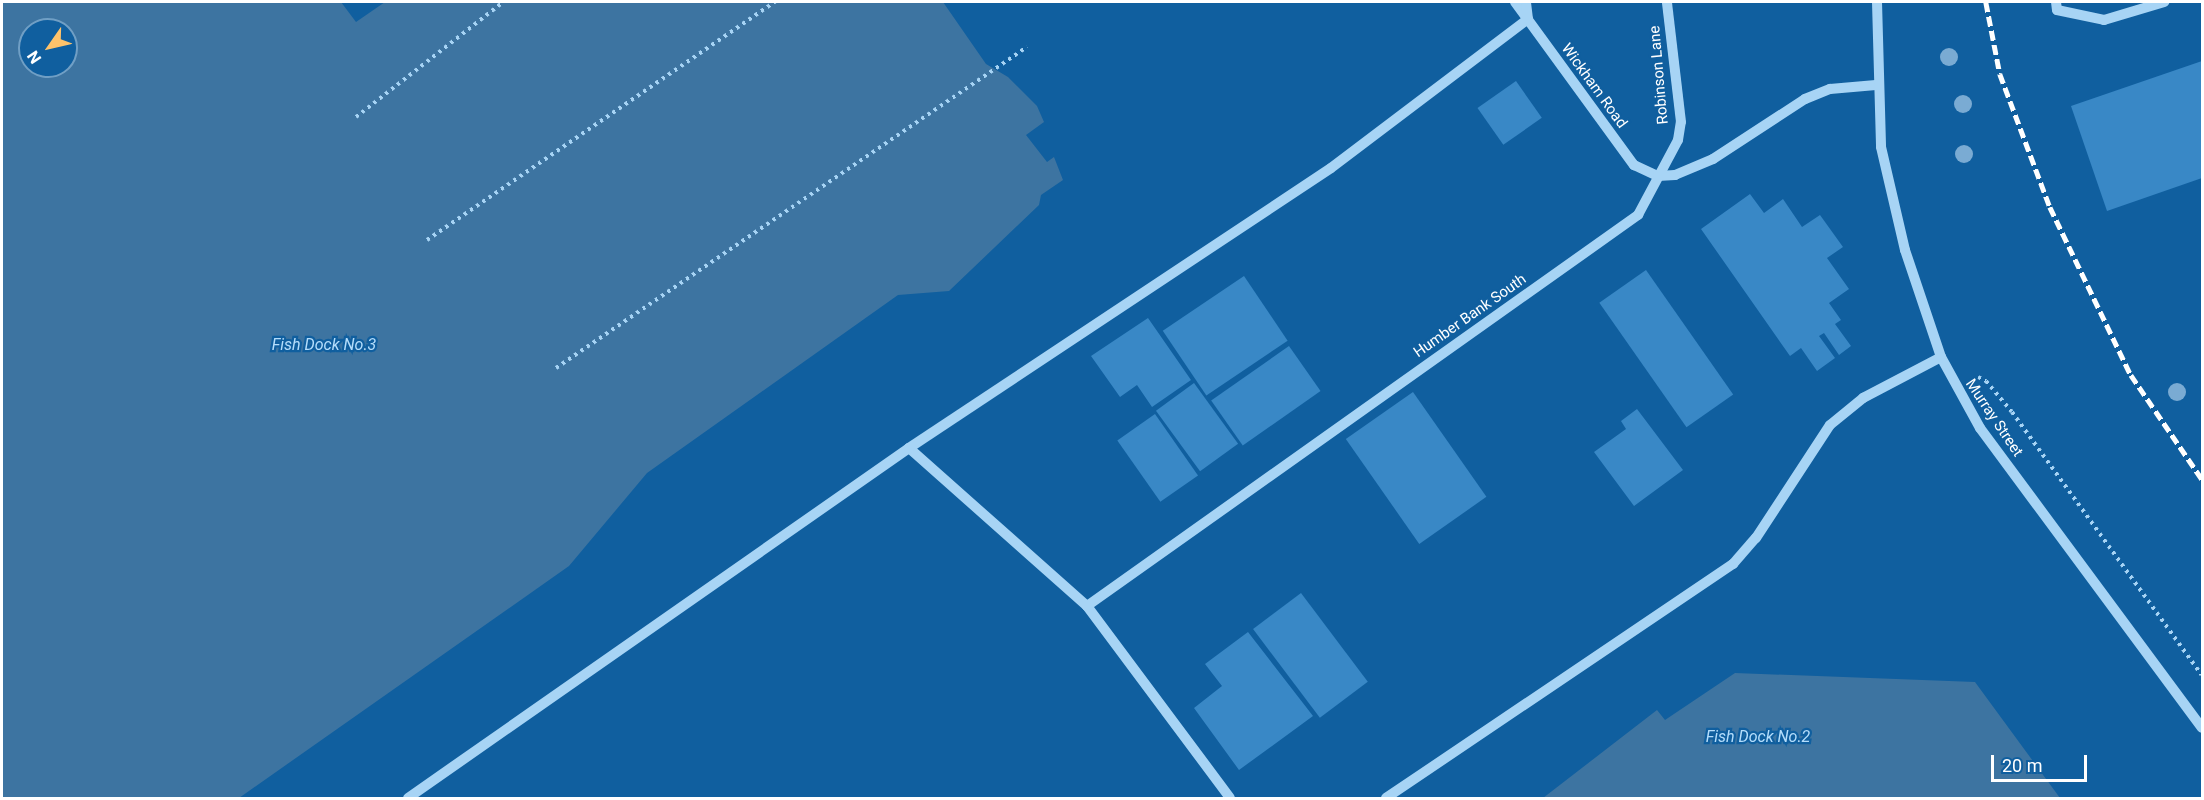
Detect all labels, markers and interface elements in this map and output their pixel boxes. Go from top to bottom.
north arrow [18,18,78,78]
street label: Robinson Lane [1646,25,1672,125]
street label: Wickham Road [1557,40,1631,132]
text: N [23,47,45,67]
street label: Humber Bank South [1410,270,1530,362]
water label: Fish Dock No.3 [272,335,376,355]
street label: Murray Street [1961,376,2027,460]
water label: Fish Dock No.2 [1706,727,1810,747]
scale bar [1994,743,2090,781]
text: 20 m [2002,755,2042,776]

